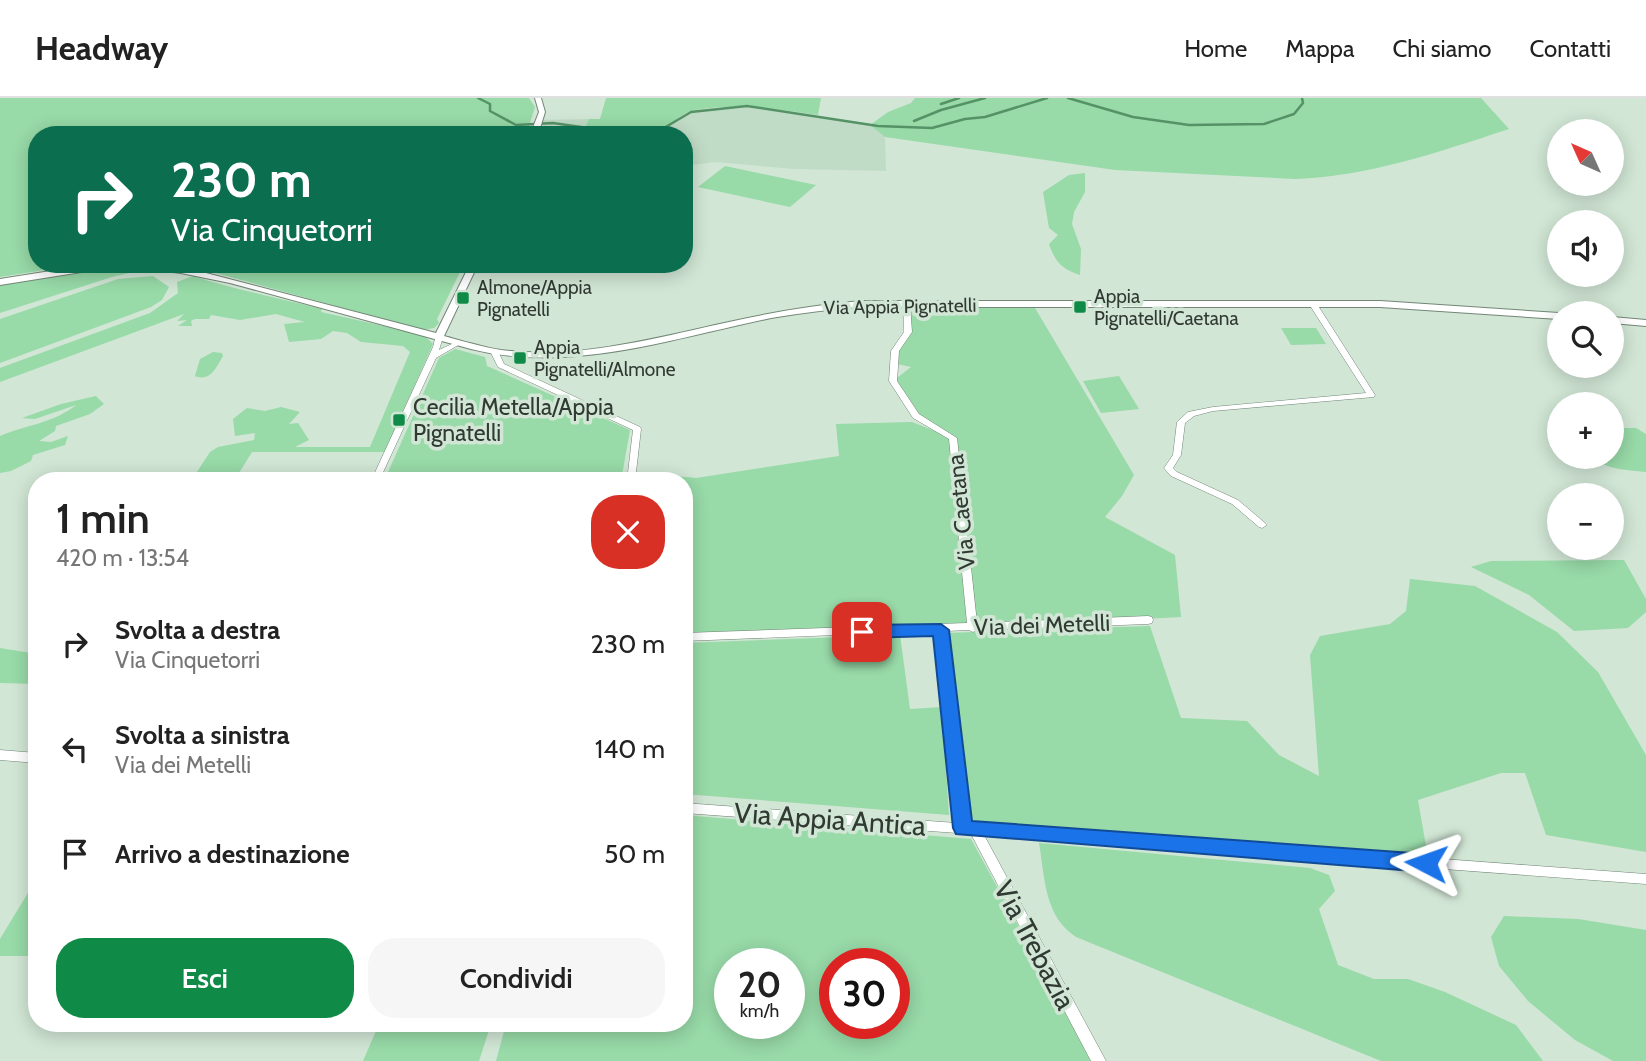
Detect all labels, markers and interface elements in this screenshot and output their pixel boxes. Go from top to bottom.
text: Headway [35,28,168,68]
text: Home [1184,34,1247,63]
text: Mappa [1285,34,1354,63]
text: Chi siamo [1392,34,1491,63]
text: Contatti [1529,34,1611,63]
north arrow [1547,119,1624,196]
map controls [1547,119,1624,560]
text: 230 m [171,150,312,209]
icon: right [56,154,147,245]
text: Via Cinquetorri [171,210,373,249]
button: sound [1547,210,1624,287]
place label: Almone/Appia Pignatelli [477,276,592,321]
place label: Appia Pignatelli/Caetana [1094,285,1239,330]
marker: Almone/Appia Pignatelli [455,290,471,306]
street label: Via Appia Pignatelli [823,294,977,319]
marker: Appia Pignatelli/Caetana [1072,299,1088,315]
button: search [1547,301,1624,378]
place label: Appia Pignatelli/Almone [534,336,676,381]
marker: Appia Pignatelli/Almone [512,350,528,366]
button: + [1547,392,1624,469]
place label: Cecilia Metella/Appia Pignatelli [413,393,614,447]
marker: Cecilia Metella/Appia Pignatelli [391,412,407,428]
street label: Via Caetana [941,453,981,571]
button: − [1547,483,1624,560]
text: 1 min [56,492,150,544]
button: close [591,495,665,569]
text: 420 m · 13:54 [56,544,189,572]
pin [832,602,892,662]
street label: Via dei Metelli [974,609,1110,641]
icon: arrive [843,613,881,651]
text: Svolta a destra [115,614,280,646]
icon: right [56,625,94,663]
text: 230 m [591,628,665,660]
text: Via Cinquetorri [115,646,260,674]
text: Svolta a sinistra [115,719,290,751]
icon: left [56,730,94,768]
text: 140 m [595,733,665,765]
text: Via dei Metelli [115,751,251,779]
street label: Via Appia Antica [733,795,928,843]
position arrow [1389,826,1463,900]
icon: arrive [56,835,94,873]
text: Arrivo a destinazione [115,838,350,870]
text: 50 m [604,838,665,870]
street label: Via Trebazia [987,875,1083,1016]
button: Esci [56,938,354,1018]
button: Condividi [368,938,665,1018]
speed limit sign: 30 [819,948,910,1039]
text: 20 [738,963,781,1006]
text: km/h [740,1000,779,1022]

